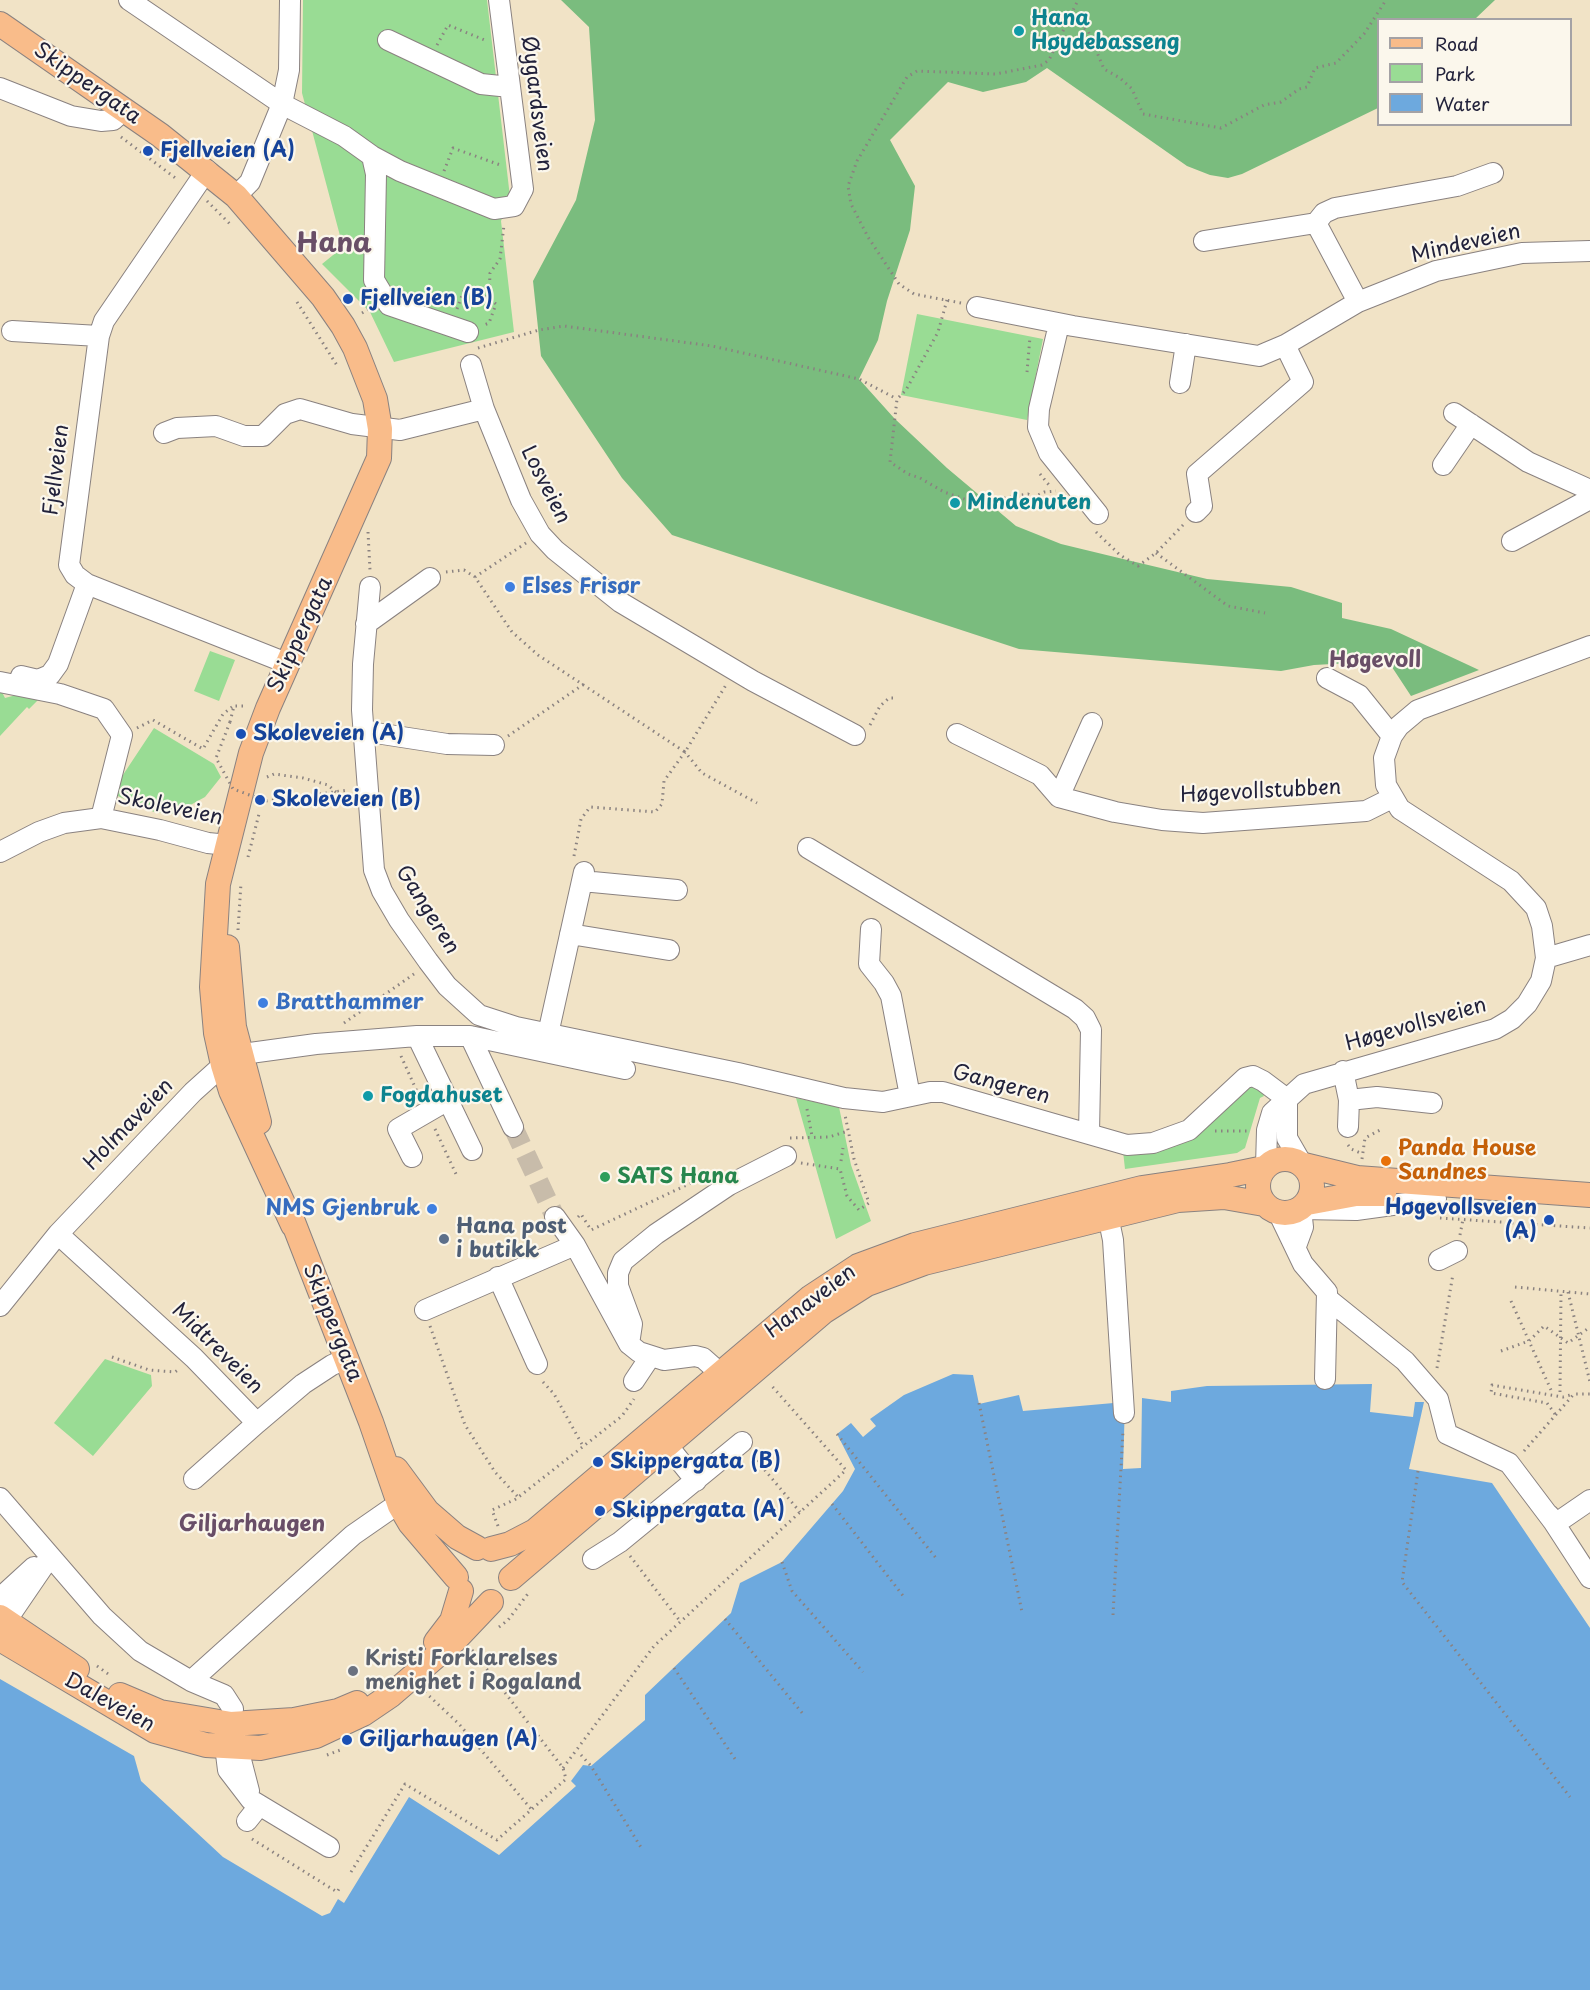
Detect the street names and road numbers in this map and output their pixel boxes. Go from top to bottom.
street label: Øygardsveien [515,35,557,173]
street label: Skippergata [29,38,145,130]
street label: Mindeveien [1409,219,1523,269]
street label: Fjellveien [39,423,75,517]
street label: Losveien [515,442,575,528]
street label: Skippergata [263,573,339,697]
street label: Høgevollstubben [1180,775,1342,809]
street label: Skoleveien [115,785,225,831]
street label: Gangeren [390,861,464,959]
street label: Høgevollsveien [1342,993,1490,1057]
street label: Gangeren [949,1060,1053,1110]
street label: Holmaveien [79,1074,179,1176]
street label: Skippergata [297,1260,367,1386]
street label: Hanaveien [761,1260,861,1344]
street label: Midtreveien [166,1298,268,1400]
street label: Daleveien [59,1668,159,1738]

